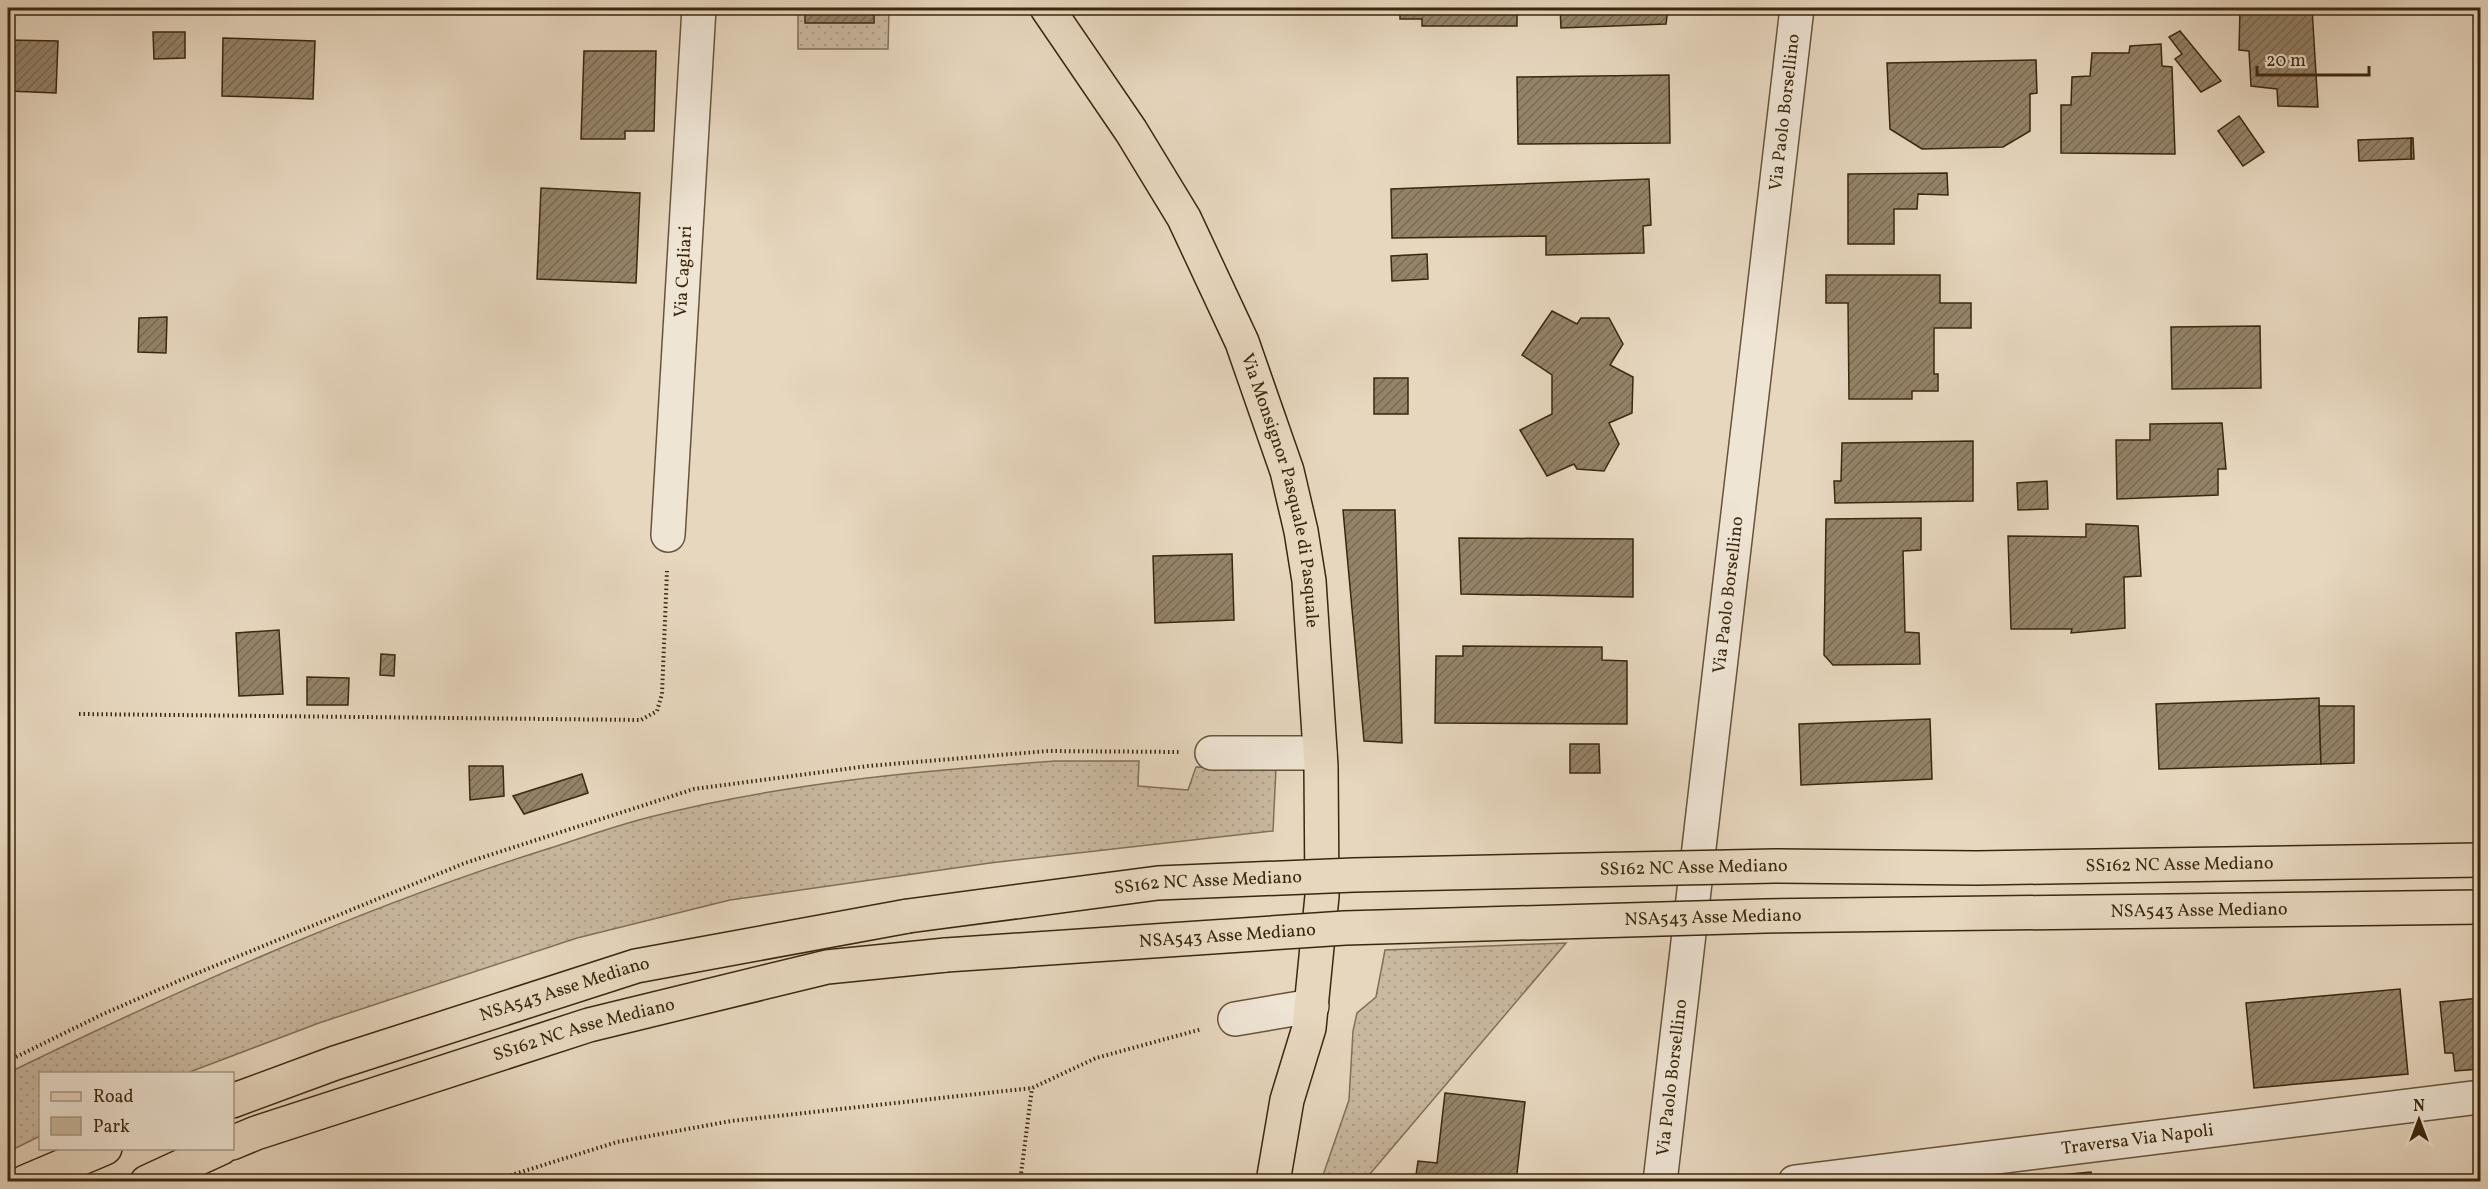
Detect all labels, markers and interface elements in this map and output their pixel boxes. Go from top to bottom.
street label: Via Paolo Borsellino [1763,32,1806,192]
scale bar [2257,39,2370,77]
text: 20 m [2266,49,2306,74]
street label: Via Cagliari [668,225,699,318]
street label: Via Monsignor Pasquale di Pasquale [1234,350,1325,629]
street label: Via Paolo Borsellino [1707,515,1750,675]
street label: SS162 NC Asse Mediano [2085,851,2274,879]
street label: SS162 NC Asse Mediano [1599,853,1788,882]
street label: SS162 NC Asse Mediano [1113,865,1302,901]
street label: NSA543 Asse Mediano [2110,897,2288,924]
street label: NSA543 Asse Mediano [1624,903,1802,933]
street label: NSA543 Asse Mediano [1138,918,1317,954]
street label: NSA543 Asse Mediano [476,951,652,1028]
street label: SS162 NC Asse Mediano [490,992,677,1068]
street label: Via Paolo Borsellino [1651,998,1694,1158]
legend [39,1072,234,1150]
text: Road [93,1085,134,1110]
north arrow [2389,1090,2449,1150]
text: N [2413,1096,2425,1118]
text: Park [93,1115,130,1140]
street label: Traversa Via Napoli [2060,1118,2215,1161]

